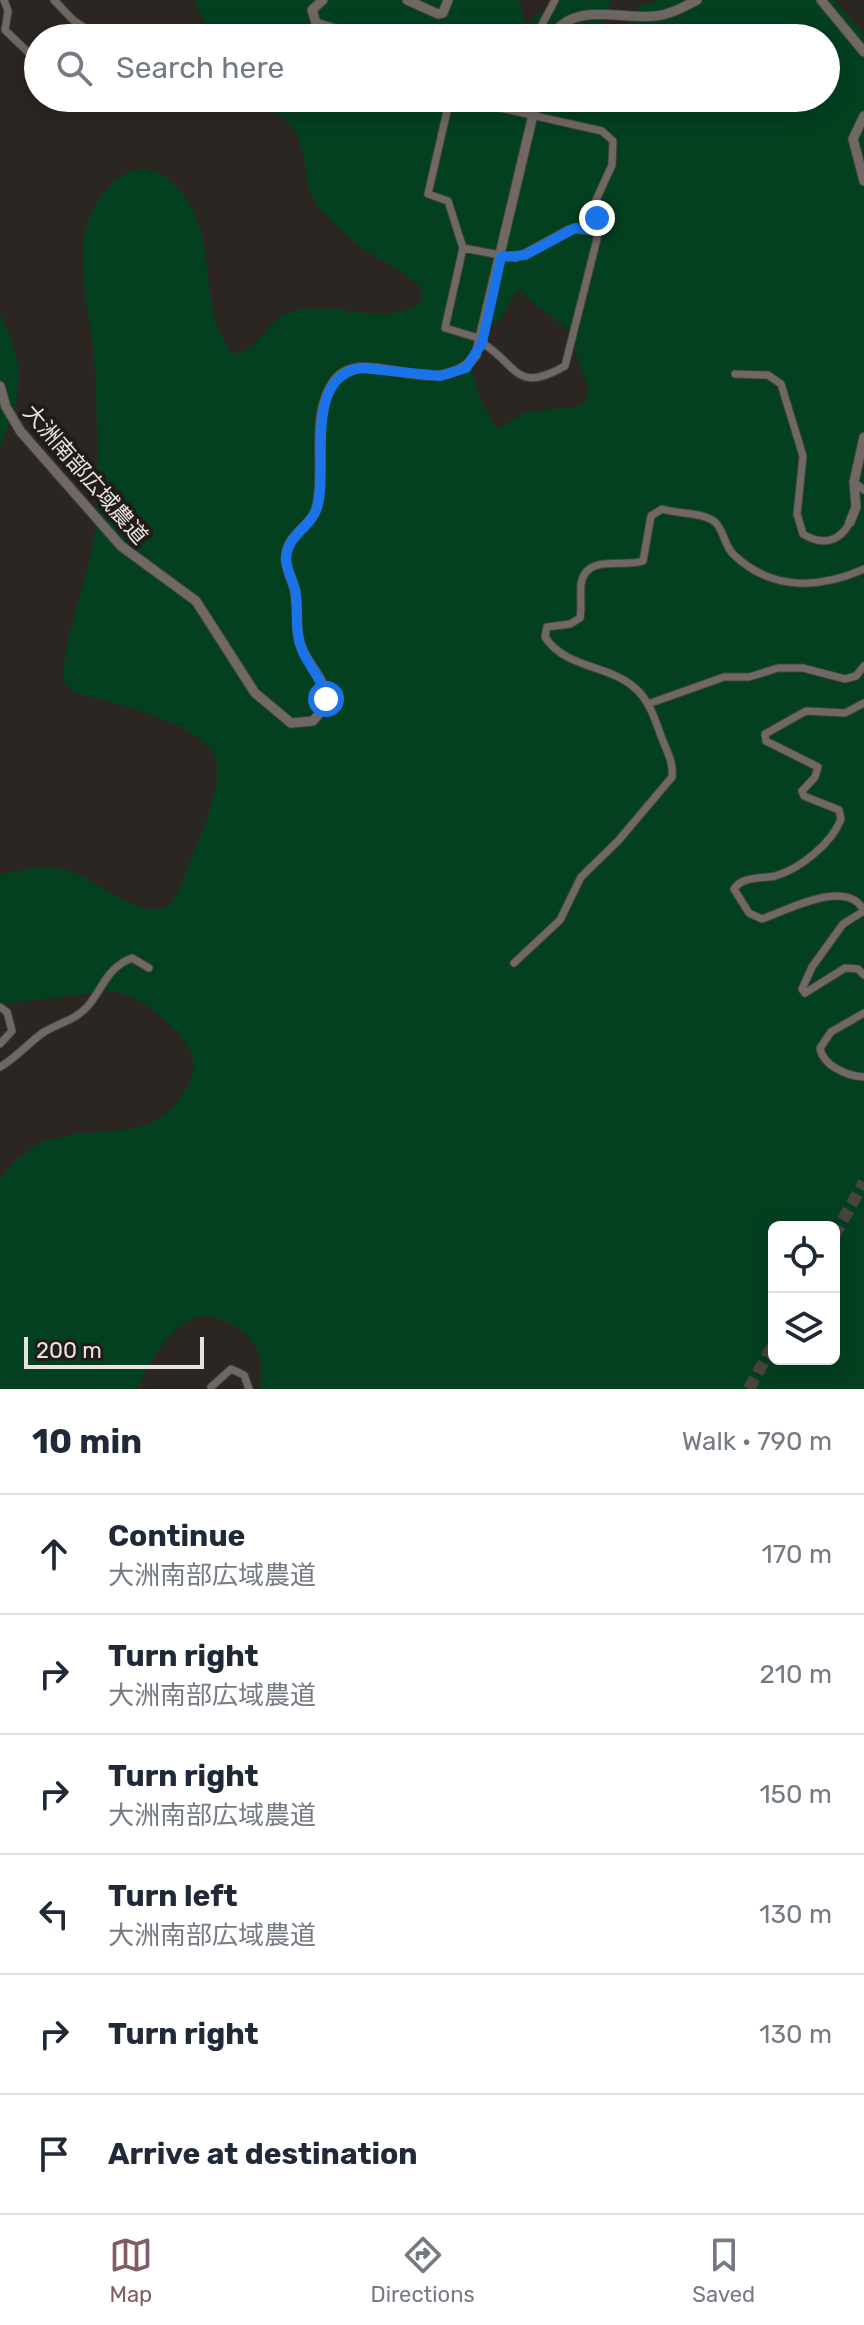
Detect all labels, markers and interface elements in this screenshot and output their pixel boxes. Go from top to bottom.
search box [24,24,840,112]
icon: search [52,46,96,90]
text: Search here [116,50,284,86]
route end [579,200,615,236]
street label: 大洲南部広域農道 [18,399,154,550]
route start [308,681,344,717]
map controls [768,1221,840,1365]
button: locate [768,1221,840,1293]
button: layers [768,1293,840,1365]
scale bar [24,1333,204,1369]
text: 200 m [36,1337,102,1364]
text: 10 min [32,1421,142,1462]
text: Walk · 790 m [682,1426,832,1457]
text: Continue [108,1518,245,1554]
icon: ahead [32,1532,76,1576]
text: 170 m [762,1539,832,1570]
text: 大洲南部広域農道 [108,1560,316,1591]
text: Turn right [108,1638,259,1674]
icon: right [32,1652,76,1696]
text: 210 m [760,1659,832,1690]
text: 大洲南部広域農道 [108,1680,316,1711]
text: Turn right [108,1758,259,1794]
icon: right [32,1772,76,1816]
text: 150 m [759,1779,832,1810]
text: 大洲南部広域農道 [108,1800,316,1831]
text: Turn left [108,1878,238,1914]
icon: left [32,1892,76,1936]
text: 130 m [759,1899,832,1930]
text: 大洲南部広域農道 [108,1920,316,1951]
icon: right [32,2012,76,2056]
text: Turn right [108,2016,259,2052]
text: 130 m [759,2019,832,2050]
icon: arrive [32,2132,76,2176]
text: Arrive at destination [108,2136,418,2172]
tab: Map [109,2233,153,2308]
tab: Directions [370,2233,475,2308]
tab: Saved [692,2233,755,2308]

